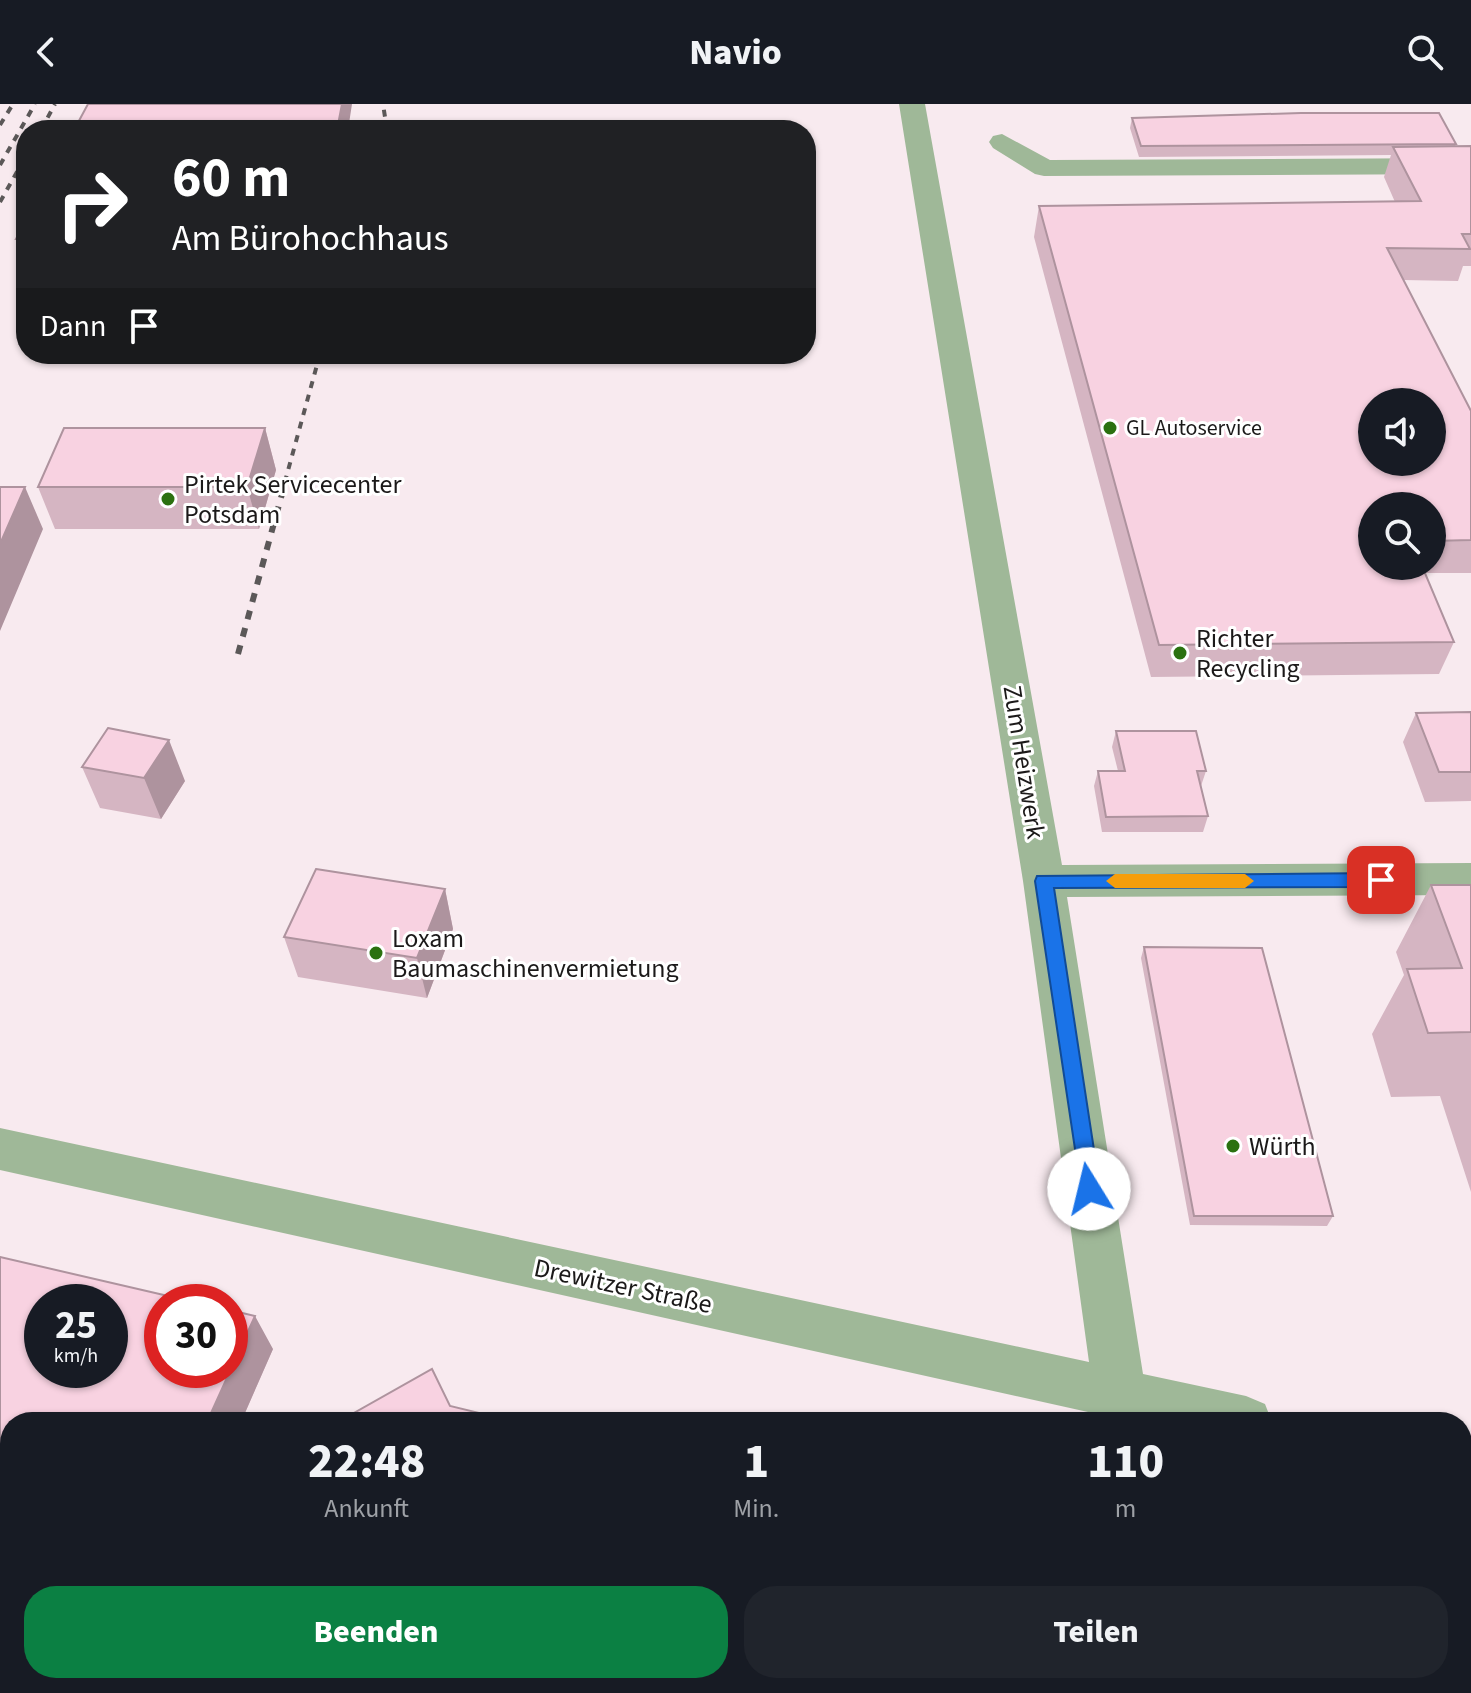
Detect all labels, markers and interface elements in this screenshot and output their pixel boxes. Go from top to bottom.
text: Navio [689,27,782,78]
icon: back [24,30,68,74]
icon: search [1403,30,1447,74]
text: 60 m [172,139,290,218]
icon: right [40,152,144,256]
text: Am Bürohochhaus [172,213,448,264]
icon: arrive [122,304,166,348]
text: Dann [40,305,106,348]
map controls [1358,388,1446,580]
button: sound [1358,388,1446,476]
place label: GL Autoservice [1126,412,1262,444]
marker: GL Autoservice [1101,419,1119,437]
place label: Pirtek Servicecenter Potsdam [184,466,402,533]
marker: Pirtek Servicecenter Potsdam [159,490,177,508]
button: search [1358,492,1446,580]
place label: Richter Recycling [1196,620,1300,687]
marker: Richter Recycling [1171,644,1189,662]
street label: Zum Heizwerk [994,683,1054,842]
pin [1347,846,1415,914]
icon: arrive [1359,858,1403,902]
place label: Loxam Baumaschinenvermietung [392,920,679,987]
marker: Loxam Baumaschinenvermietung [367,944,385,962]
place label: Würth [1249,1128,1316,1165]
marker: Würth [1224,1137,1242,1155]
position arrow [1047,1147,1131,1231]
street label: Drewitzer Straße [531,1249,715,1323]
speed limit sign: 30 [144,1284,248,1388]
text: 25 [55,1297,97,1354]
text: km/h [54,1342,98,1370]
text: 22:48 [308,1428,425,1496]
text: 1 [743,1428,769,1496]
text: 110 [1087,1428,1164,1496]
text: Ankunft [324,1490,409,1527]
text: Min. [733,1490,779,1527]
text: m [1115,1490,1136,1527]
button: Beenden [24,1586,728,1678]
button: Teilen [744,1586,1448,1678]

